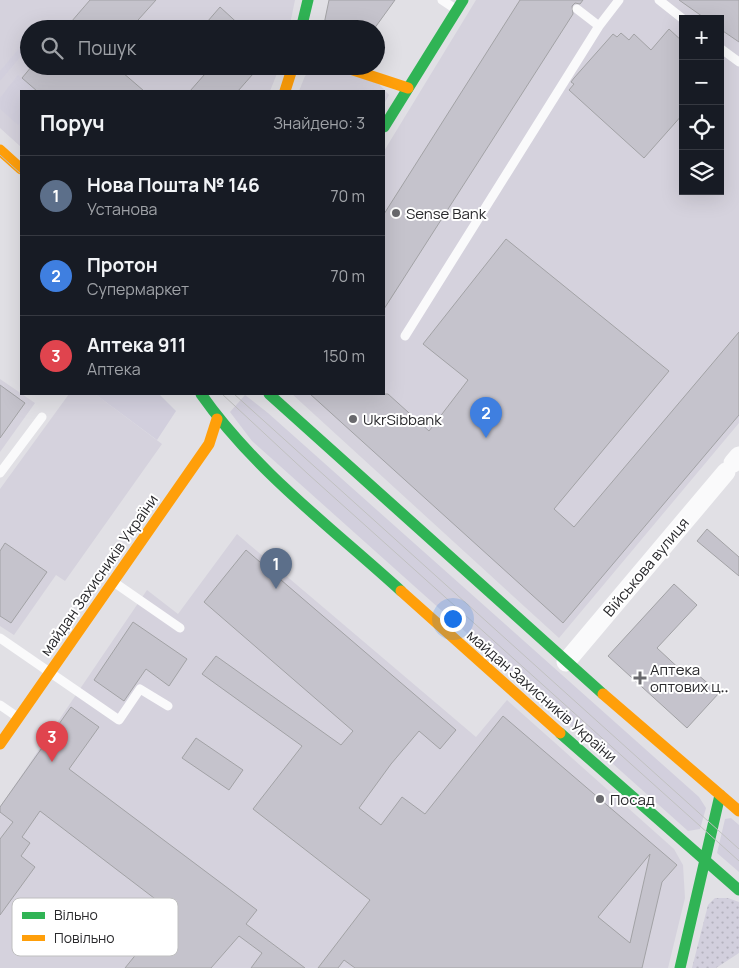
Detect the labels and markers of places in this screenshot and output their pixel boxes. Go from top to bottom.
place label: Sense Bank [406,203,487,224]
marker: Sense Bank [390,207,402,219]
pin: 2 [470,397,502,438]
place label: UkrSibbank [363,409,442,430]
marker: UkrSibbank [347,413,359,425]
pin: 1 [260,548,292,589]
place label: Аптека оптових ц‥ [650,659,729,697]
marker: Аптека оптових ц‥ [634,672,646,684]
pin: 3 [36,721,68,762]
place label: Посад [610,789,655,810]
marker: Посад [594,793,606,805]

